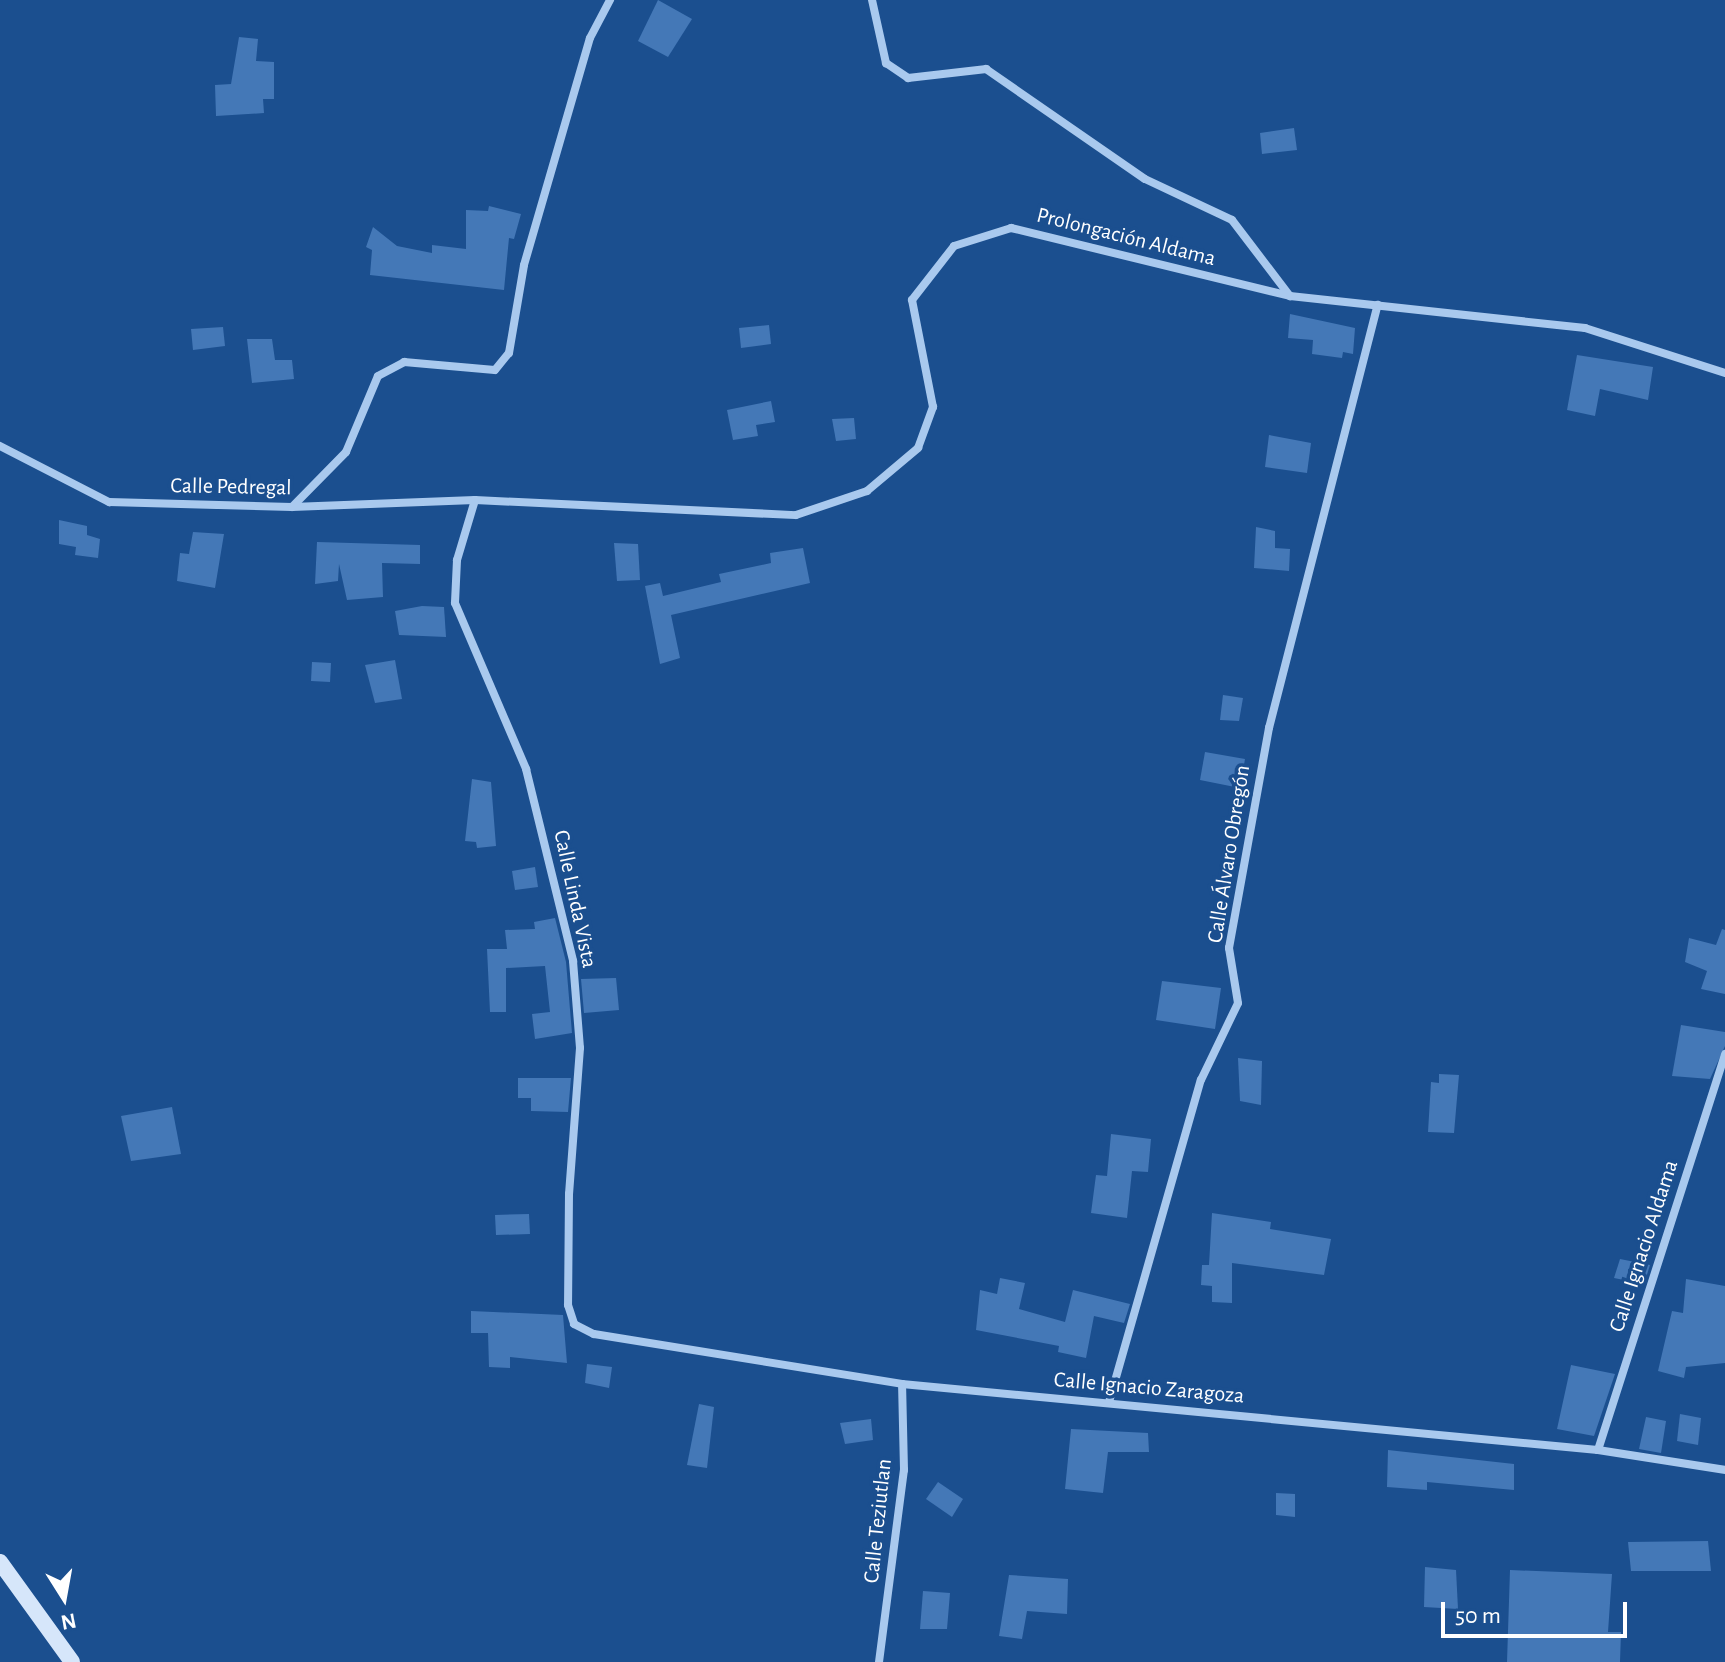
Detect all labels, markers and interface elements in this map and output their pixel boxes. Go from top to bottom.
street label: Prolongación Aldama [1034,202,1218,272]
street label: Calle Pedregal [170,473,292,501]
street label: Calle Álvaro Obregón [1202,763,1256,945]
street label: Calle Linda Vista [548,828,602,970]
street label: Calle Ignacio Aldama [1604,1157,1684,1335]
street label: Calle Ignacio Zaragoza [1053,1367,1245,1409]
street label: Calle Teziutlan [858,1457,898,1585]
north arrow [24,1558,104,1638]
scale bar [1445,1586,1631,1636]
text: 50 m [1455,1604,1501,1628]
text: N [59,1609,78,1634]

